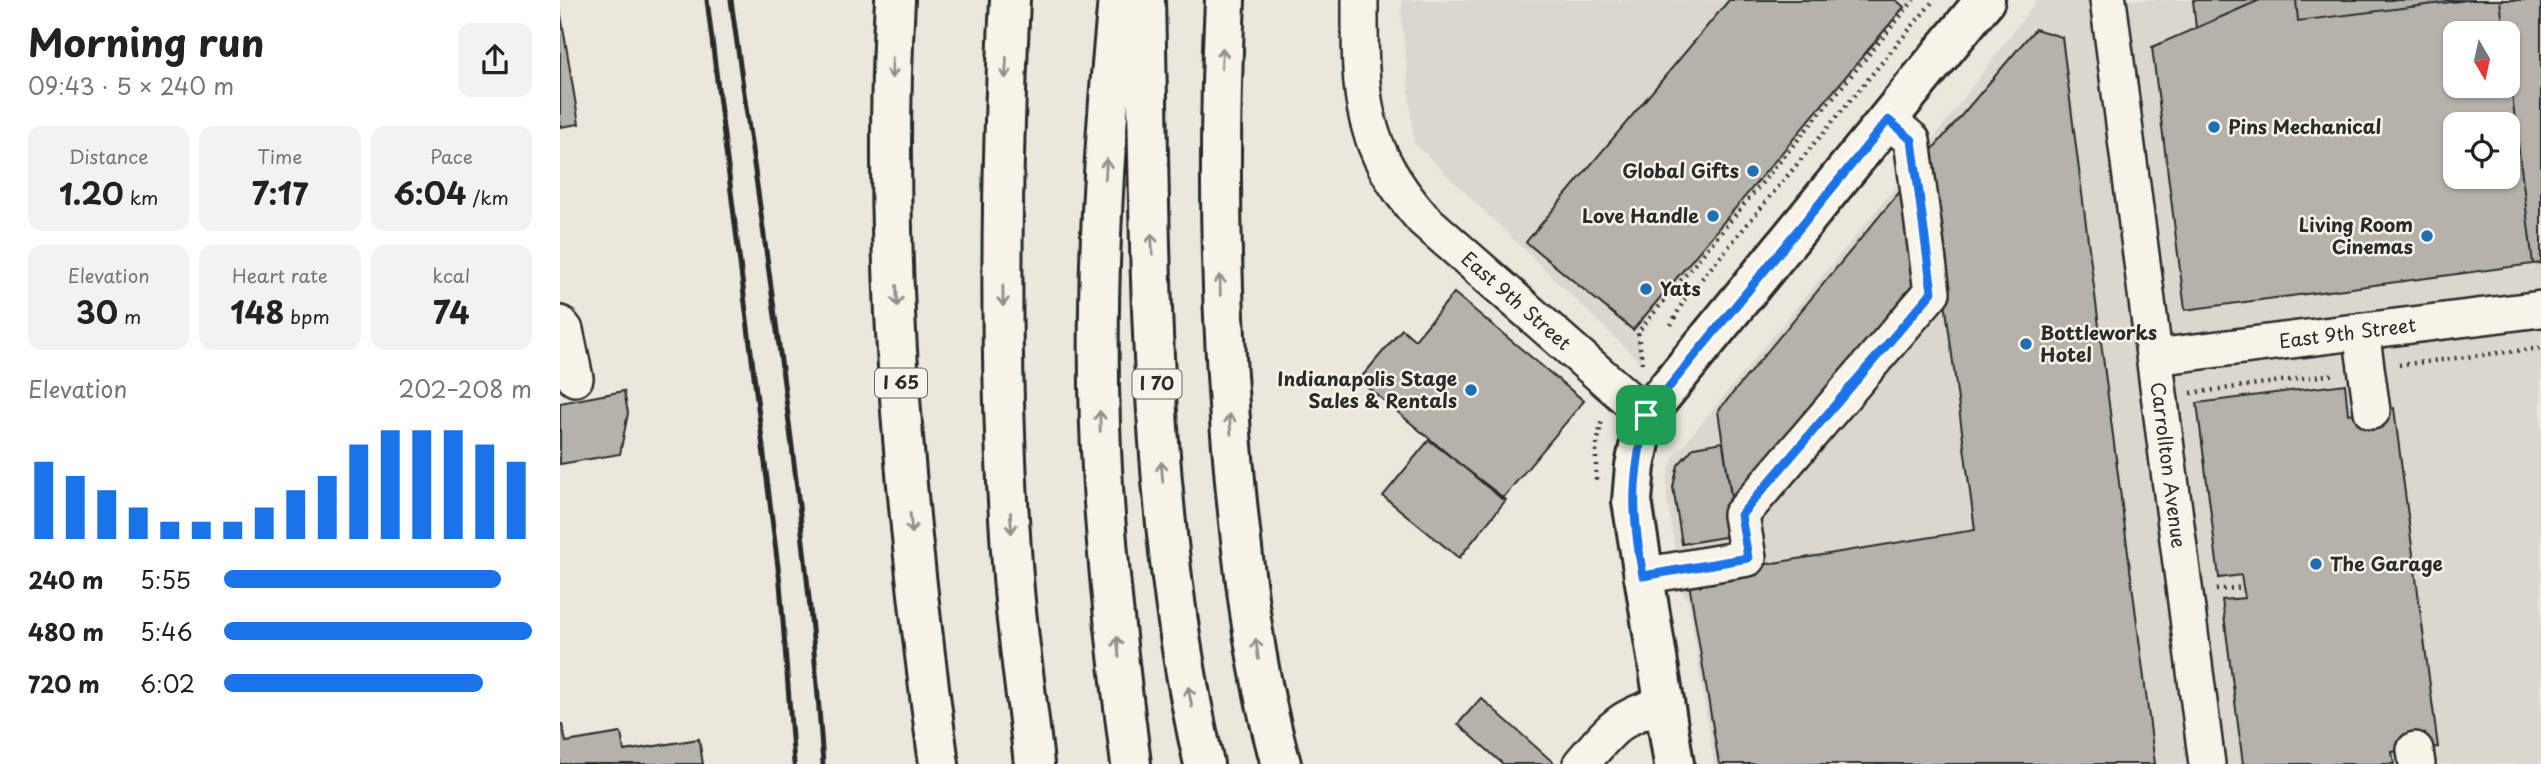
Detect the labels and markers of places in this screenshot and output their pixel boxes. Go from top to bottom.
place label: Pins Mechanical [2228,112,2382,140]
marker: Pins Mechanical [2206,119,2222,135]
place label: Global Gifts [1622,156,1739,184]
marker: Global Gifts [1745,163,1761,179]
place label: Love Handle [1582,201,1699,229]
marker: Love Handle [1705,208,1721,224]
place label: Living Room Cinemas [2299,210,2413,260]
marker: Living Room Cinemas [2419,228,2435,244]
place label: Yats [1660,274,1701,302]
marker: Yats [1638,281,1654,297]
place label: Bottleworks Hotel [2040,318,2157,368]
marker: Bottleworks Hotel [2018,336,2034,352]
place label: Indianapolis Stage Sales & Rentals [1277,364,1457,414]
marker: Indianapolis Stage Sales & Rentals [1463,382,1479,398]
pin [1616,385,1676,445]
place label: The Garage [2330,549,2443,577]
marker: The Garage [2308,556,2324,572]

